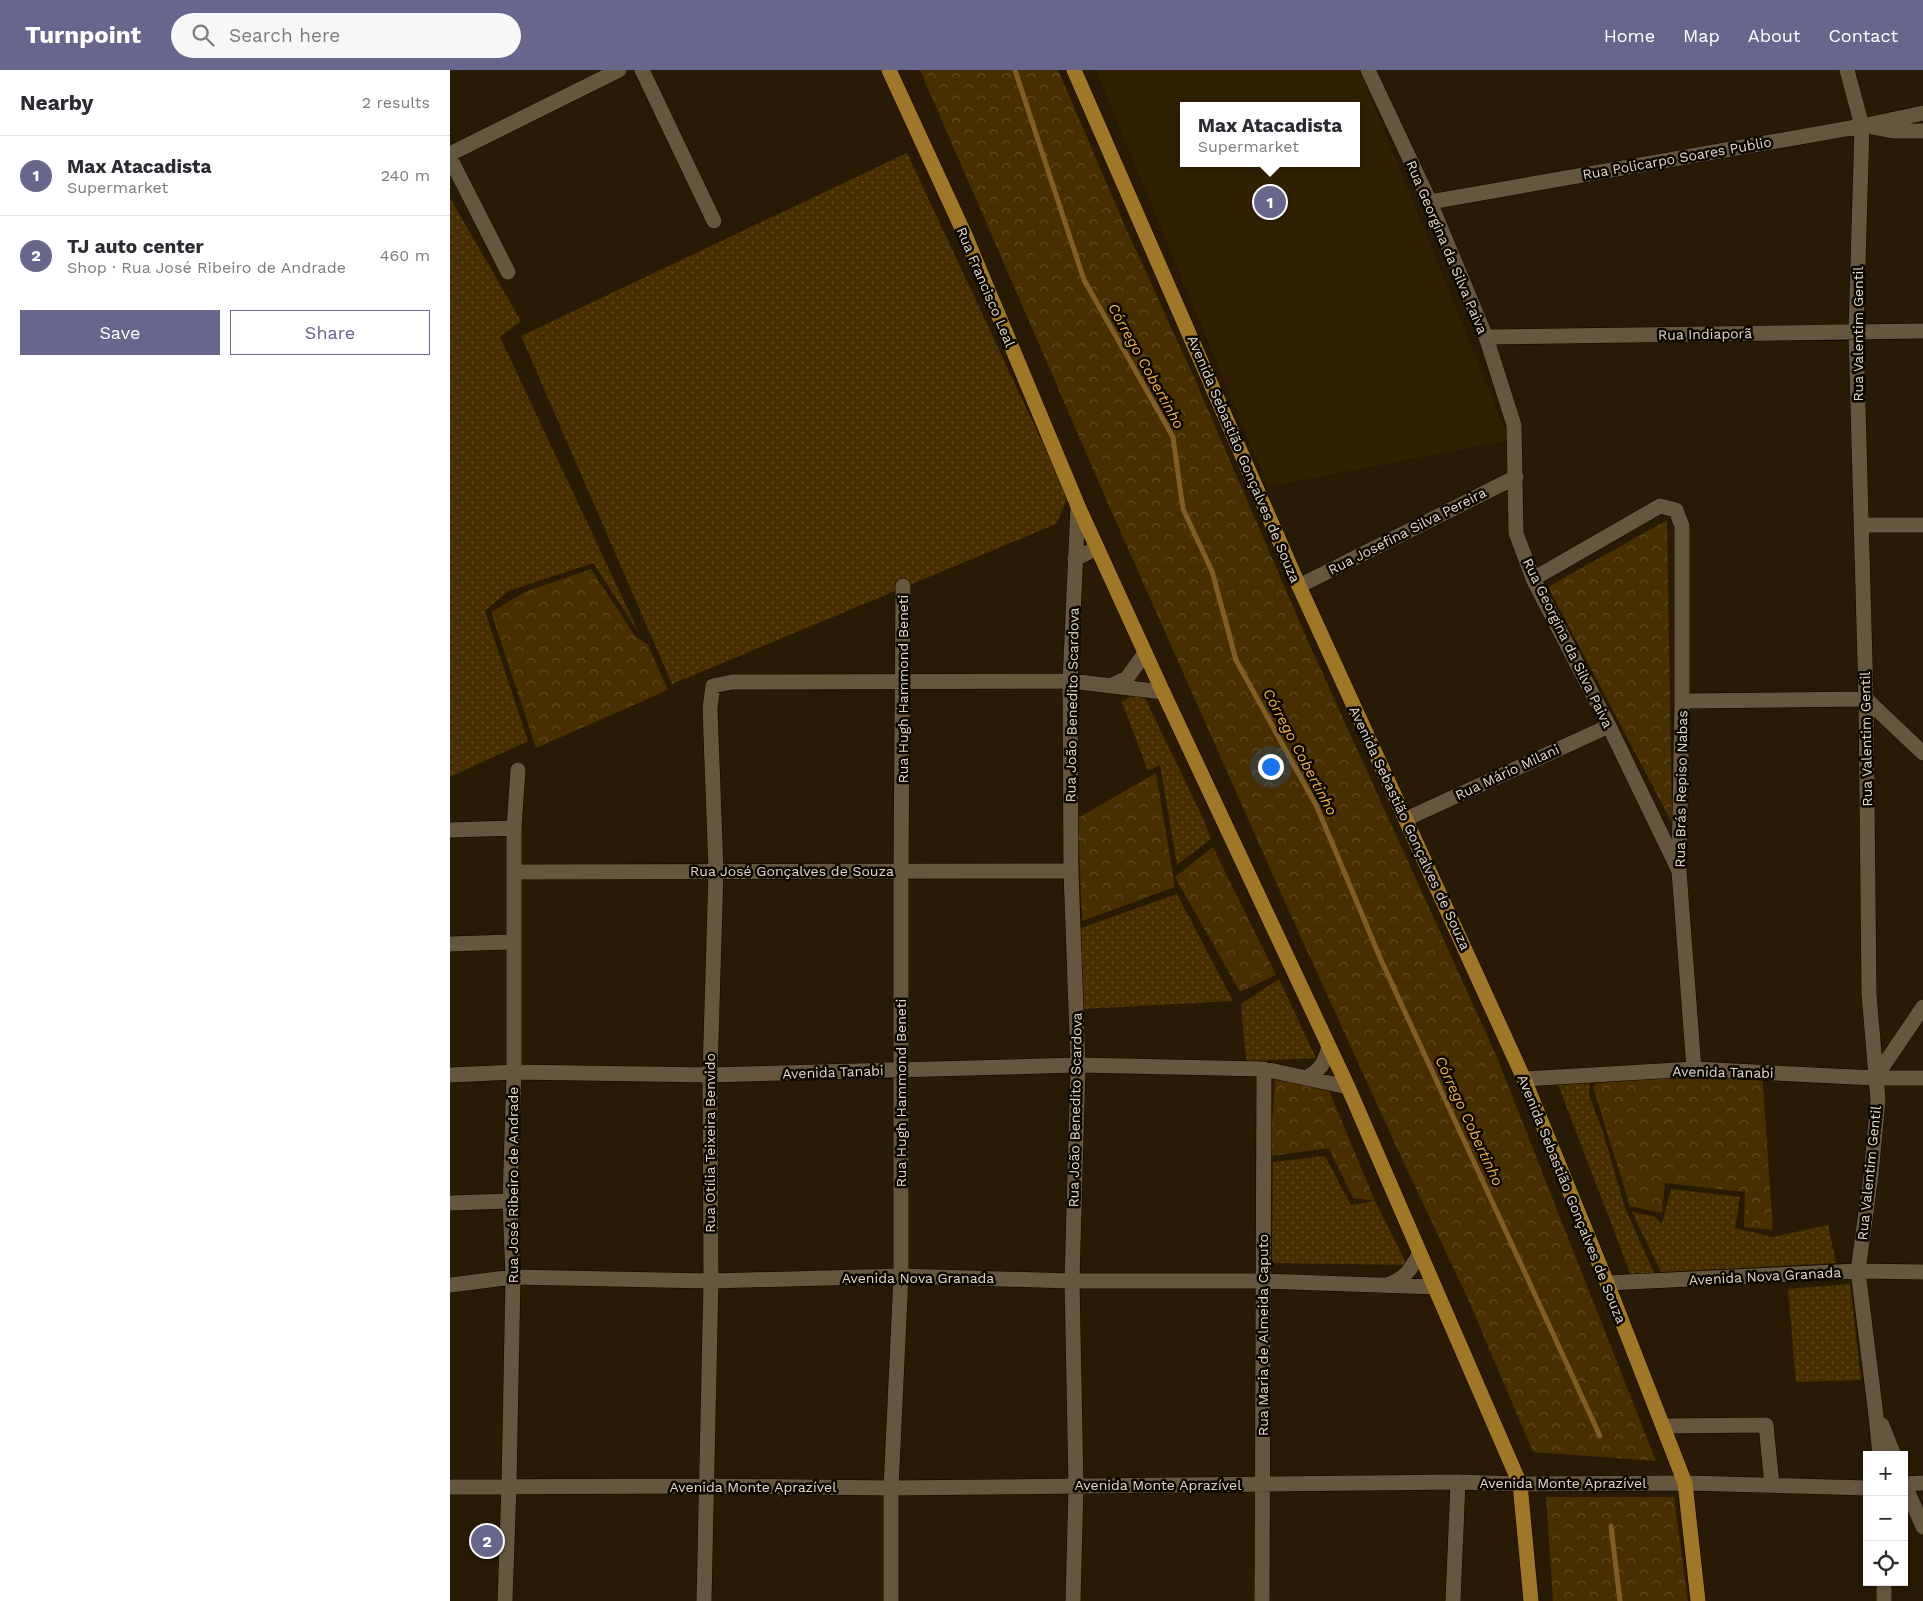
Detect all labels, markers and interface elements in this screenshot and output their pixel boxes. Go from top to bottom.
search box [171,13,521,58]
text: Turnpoint [25,21,141,49]
icon: search [189,21,217,49]
text: Search here [229,24,340,47]
text: Home [1604,25,1655,46]
text: Map [1683,25,1720,46]
text: About [1748,25,1800,46]
text: Contact [1828,25,1898,46]
text: Nearby [20,90,93,115]
text: 2 results [362,93,430,112]
popup [1180,102,1360,167]
text: Max Atacadista [1198,114,1342,137]
street label: Rua Policarpo Soares Publio [1581,133,1773,183]
text: Supermarket [1198,137,1299,156]
text: Max Atacadista [67,155,212,178]
street label: Rua Georgina da Silva Paiva [1403,158,1491,336]
text: 1 [33,166,39,185]
text: 240 m [381,166,430,185]
text: Supermarket [67,178,168,197]
pin: 1 [1254,183,1286,221]
street label: Rua Francisco Leal [954,225,1019,350]
text: TJ auto center [67,235,204,258]
text: 2 [31,246,41,265]
text: 460 m [380,246,430,265]
text: Shop · Rua José Ribeiro de Andrade [67,258,346,277]
street label: Rua Valentim Gentil [1850,266,1866,402]
water label: Córrego Cobertinho [1104,300,1188,432]
button: Save [20,310,220,355]
button: Share [230,310,430,355]
street label: Rua Indiaporã [1658,325,1752,343]
street label: Avenida Sebastião Gonçalves de Souza [1184,333,1304,585]
street label: Rua Josefina Silva Pereira [1325,484,1489,578]
street label: Rua Georgina da Silva Paiva [1520,556,1616,731]
street label: Rua Hugh Hammond Beneti [895,595,911,783]
street label: Rua João Benedito Scardova [1062,607,1082,803]
street label: Rua Valentim Gentil [1857,671,1875,807]
water label: Córrego Cobertinho [1259,686,1341,819]
street label: Avenida Sebastião Gonçalves de Souza [1346,704,1474,952]
street label: Rua Brás Repiso Nabas [1672,710,1690,868]
street label: Rua Mário Milani [1452,741,1562,803]
your location [1258,754,1284,780]
street label: Rua José Gonçalves de Souza [690,863,894,879]
street label: Rua Hugh Hammond Beneti [893,999,909,1187]
street label: Rua João Benedito Scardova [1065,1012,1085,1208]
street label: Rua Otília Teixeira Benvido [702,1053,718,1233]
water label: Córrego Cobertinho [1431,1053,1507,1189]
street label: Avenida Tanabi [782,1062,884,1082]
street label: Avenida Tanabi [1672,1063,1774,1081]
street label: Avenida Sebastião Gonçalves de Souza [1515,1072,1629,1326]
street label: Rua José Ribeiro de Andrade [505,1087,521,1283]
street label: Rua Valentim Gentil [1854,1104,1884,1241]
street label: Rua Maria de Almeida Caputo [1255,1234,1271,1436]
street label: Avenida Nova Granada [1688,1264,1842,1288]
street label: Avenida Nova Granada [842,1270,994,1286]
map controls [1863,1451,1908,1586]
button: + [1863,1451,1908,1496]
street label: Avenida Monte Aprazível [1480,1475,1647,1491]
street label: Avenida Monte Aprazível [1075,1477,1242,1493]
street label: Avenida Monte Aprazível [670,1479,837,1495]
button: − [1863,1496,1908,1541]
pin: 2 [471,1522,503,1560]
button: locate [1863,1541,1908,1586]

